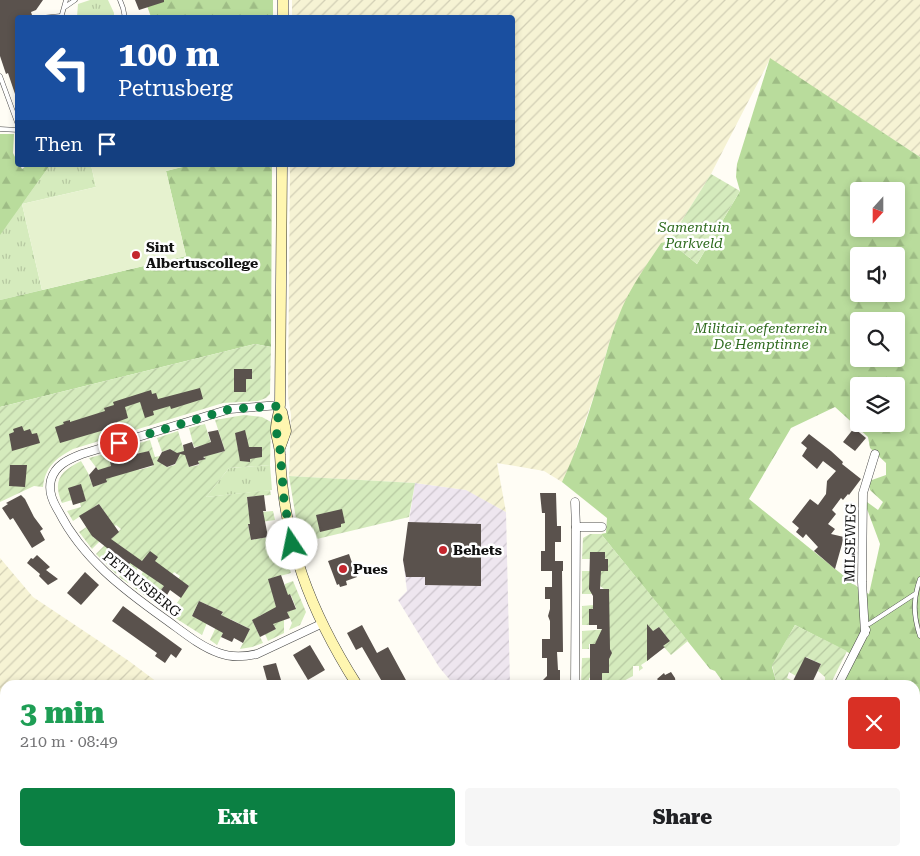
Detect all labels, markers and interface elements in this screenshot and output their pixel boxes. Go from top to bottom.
text: 100 m [118,34,219,75]
icon: left [35,35,100,100]
text: Petrusberg [118,76,233,101]
icon: arrive [93,130,121,158]
text: Then [35,133,83,156]
north arrow [850,182,905,238]
map controls [850,182,905,432]
park label: Samentuin Parkveld [657,219,730,251]
place label: Sint Albertuscollege [146,239,258,271]
button: sound [850,247,905,302]
marker: Sint Albertuscollege [130,249,142,261]
button: search [850,312,905,367]
park label: Militair oefenterrein De Hemptinne [693,320,828,352]
button: layers [850,377,905,432]
pin [98,422,140,464]
icon: arrive [105,429,133,457]
street label: MILSEWEG [841,503,859,583]
position arrow [265,517,317,569]
place label: Behets [453,542,502,558]
marker: Behets [437,544,449,556]
street label: PETRUSBERG [100,548,184,620]
place label: Pues [353,561,388,577]
marker: Pues [337,563,349,575]
text: 3 min [20,695,104,730]
button: close [848,697,900,749]
text: 210 m · 08:49 [20,732,118,751]
button: Exit [20,788,455,846]
button: Share [465,788,900,846]

